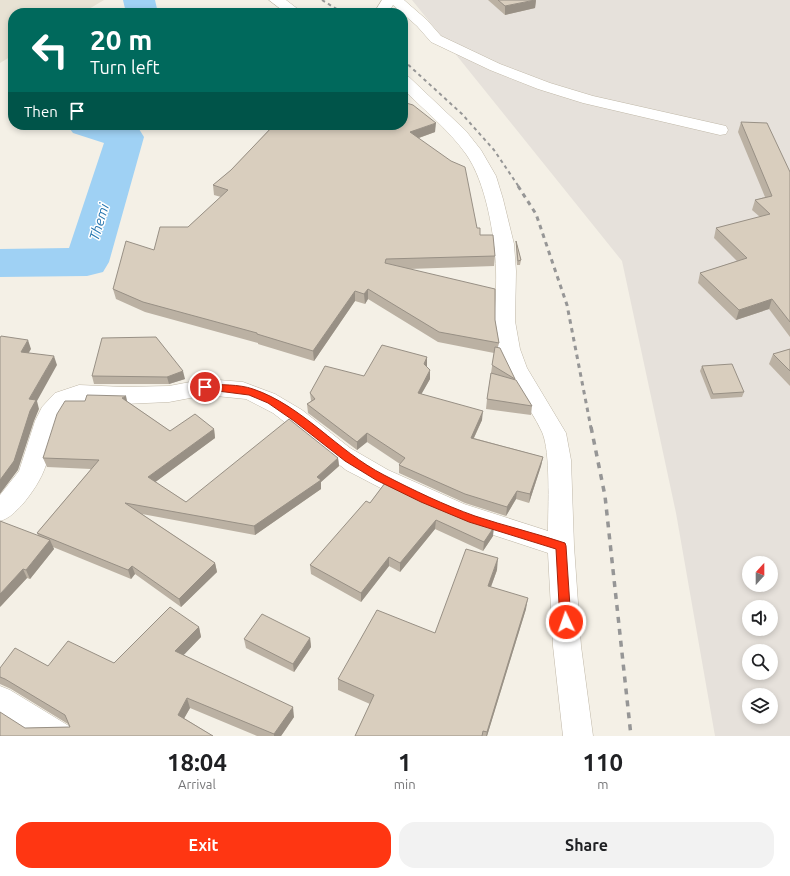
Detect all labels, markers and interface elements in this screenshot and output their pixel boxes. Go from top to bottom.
icon: left [24,24,76,76]
text: 20 m [90,24,152,55]
text: Turn left [90,57,160,77]
icon: arrive [66,100,88,122]
text: Then [24,103,58,120]
water label: Themi [86,201,112,242]
pin [188,370,222,404]
icon: arrive [194,376,216,398]
north arrow [742,556,778,592]
map controls [742,556,778,724]
button: sound [742,600,778,636]
position arrow [545,601,587,643]
button: search [742,644,778,680]
button: layers [742,688,778,724]
text: 18:04 [167,749,227,776]
text: 1 [398,749,411,776]
text: 110 [583,749,623,776]
text: Arrival [178,777,216,791]
text: min [394,777,416,791]
text: m [597,777,608,791]
button: Exit [16,822,391,868]
button: Share [399,822,774,868]

